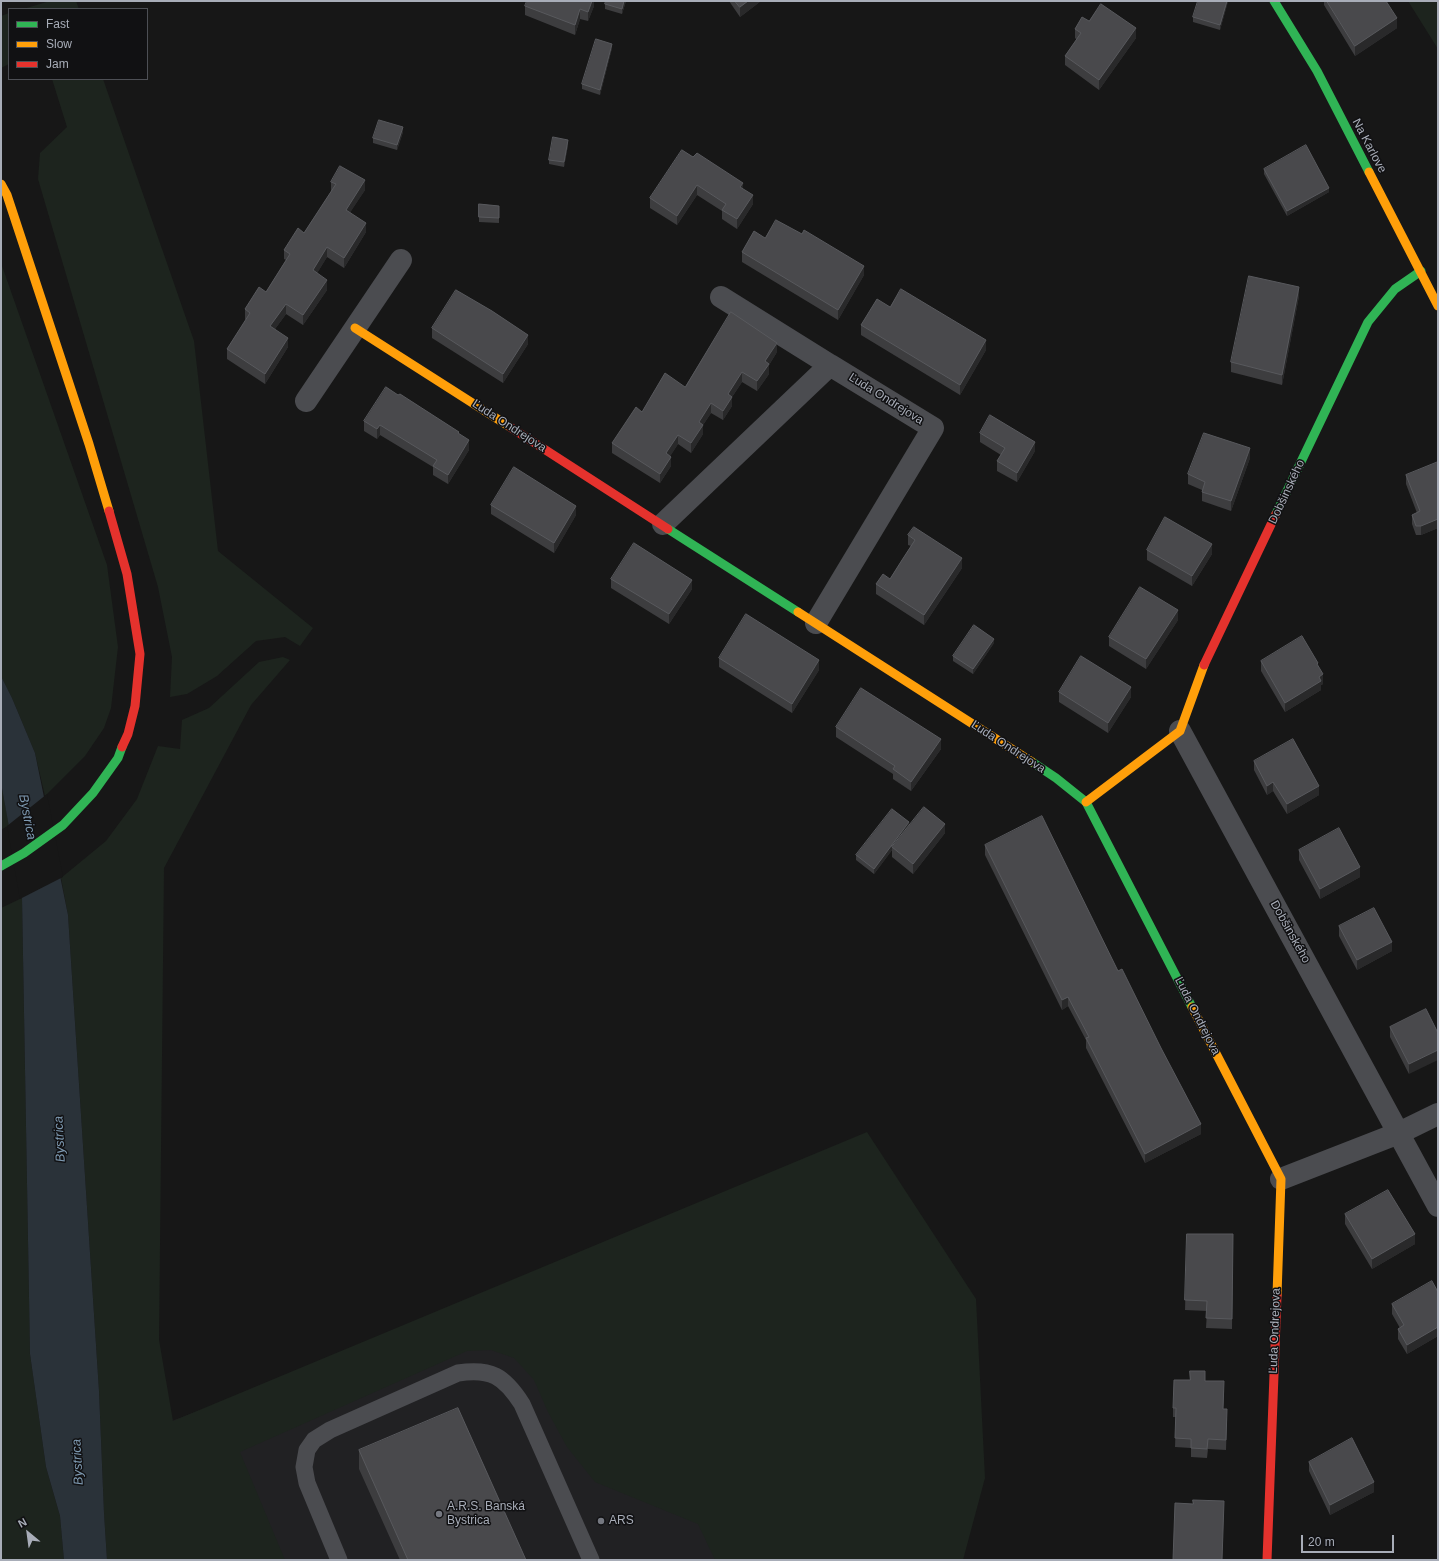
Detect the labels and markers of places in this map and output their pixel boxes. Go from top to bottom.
place label: A.R.S. Banská Bystrica [447,1500,525,1528]
marker: A.R.S. Banská Bystrica [434,1509,444,1519]
place label: ARS [609,1514,634,1528]
marker: ARS [596,1516,606,1526]

